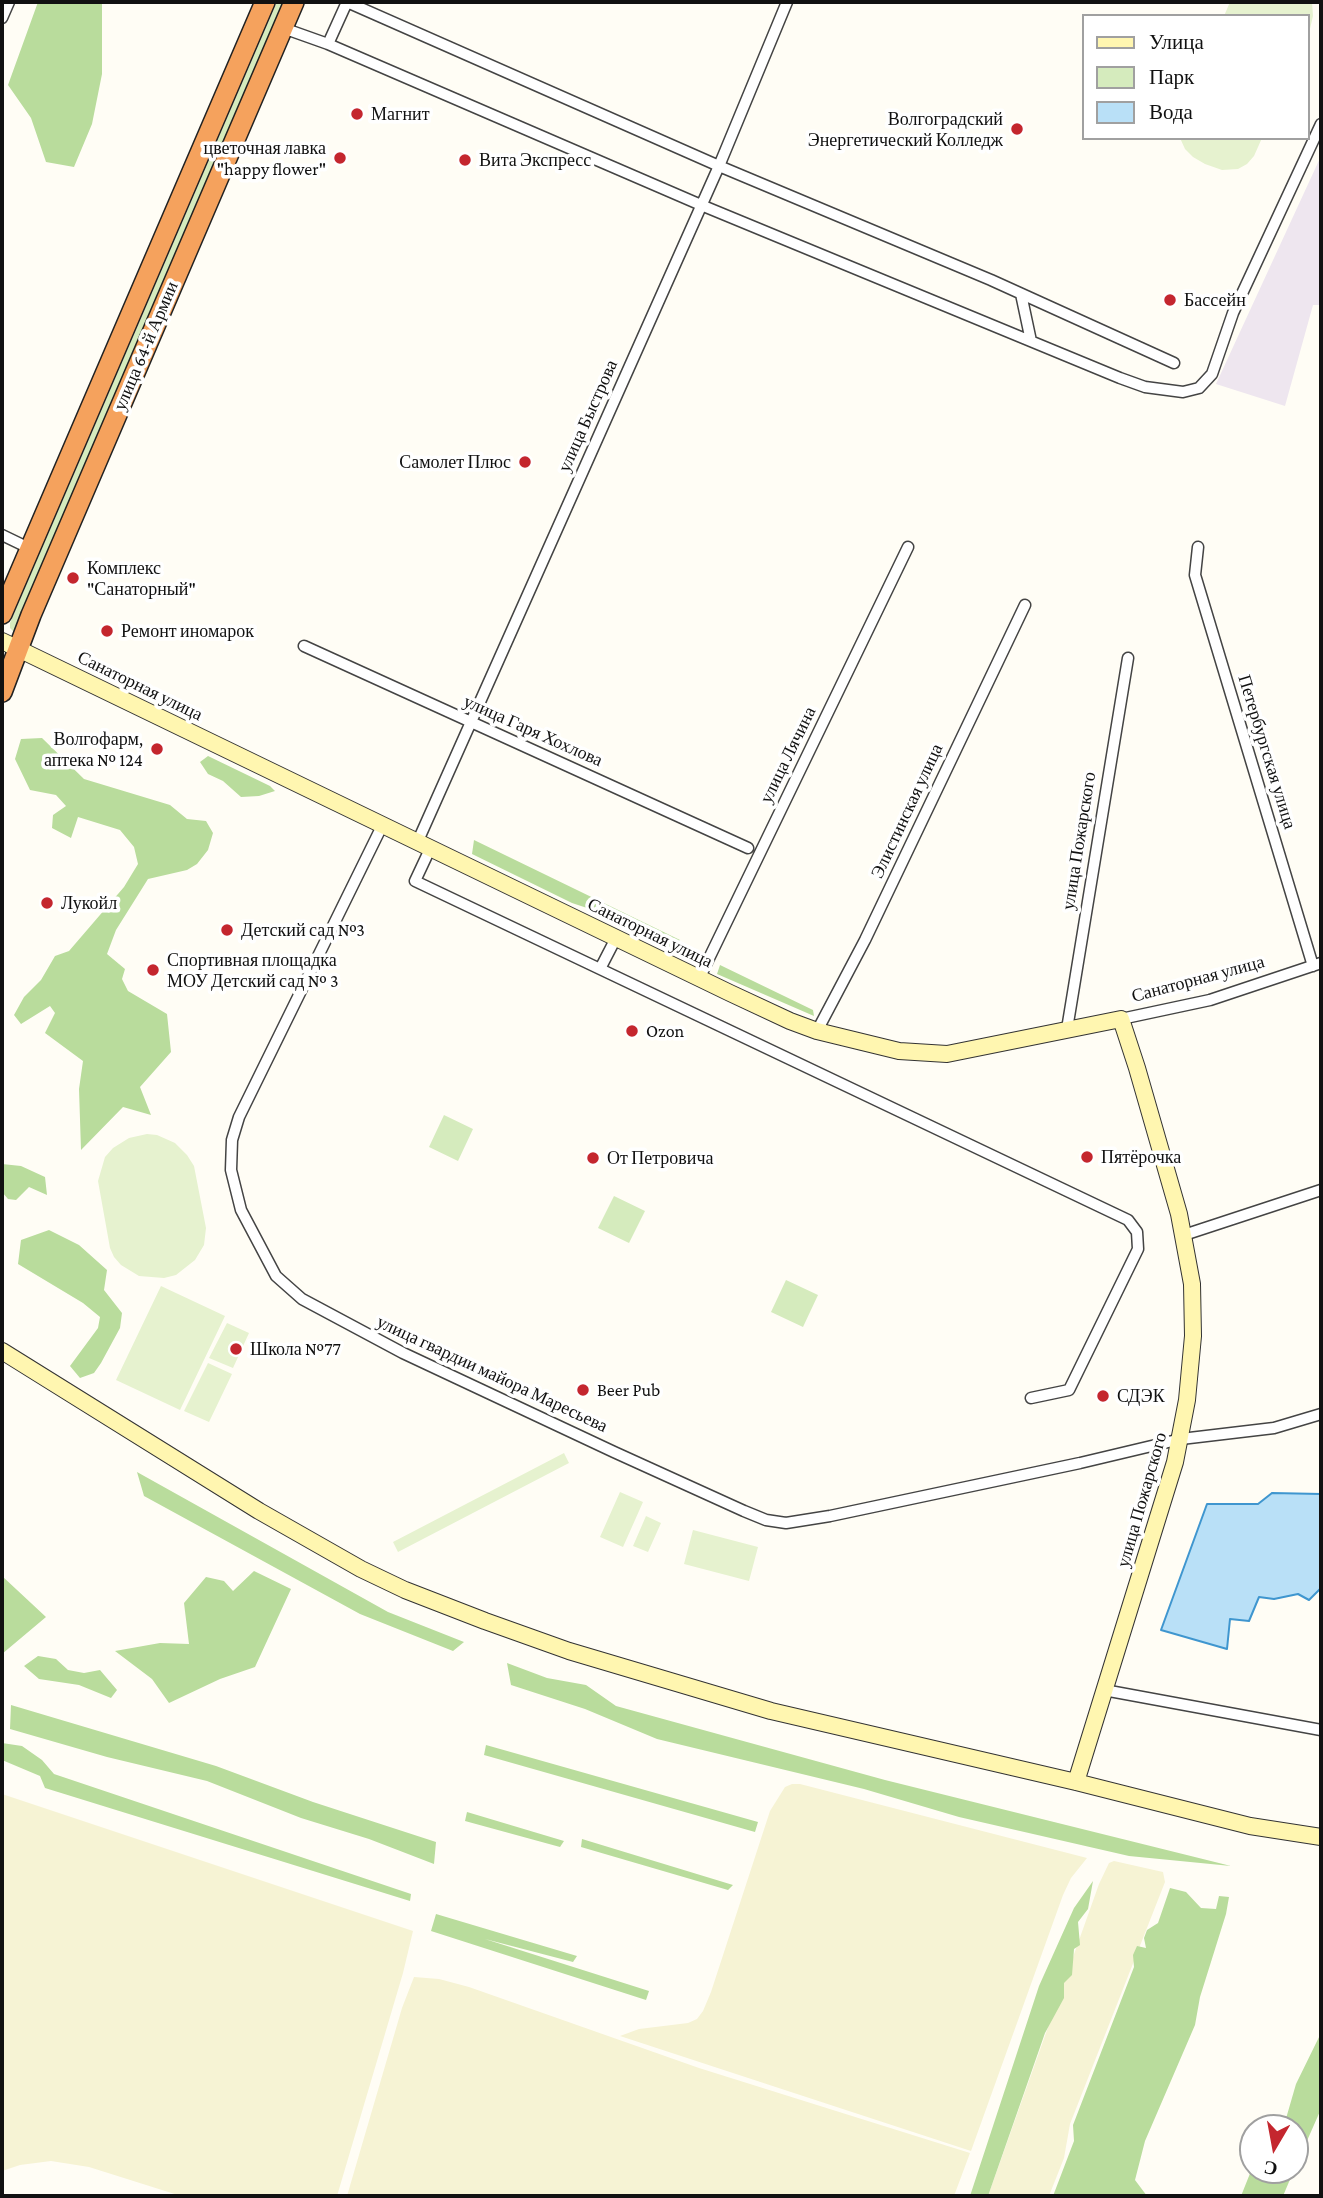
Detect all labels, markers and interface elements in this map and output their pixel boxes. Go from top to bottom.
legend [1082,14,1309,140]
text: Улица [1149,30,1204,54]
text: Парк [1149,65,1194,89]
text: Вода [1149,100,1193,124]
place label: Магнит [371,103,430,125]
marker: Магнит [349,106,365,122]
place label: Волгоградский Энергетический Колледж [808,108,1003,150]
marker: Волгоградский Энергетический Колледж [1009,121,1025,137]
place label: цветочная лавка "happy flower" [204,137,326,180]
place label: Вита Экспресс [479,149,591,171]
marker: цветочная лавка "happy flower" [332,150,348,166]
marker: Вита Экспресс [457,152,473,168]
street label: улица 64-й Армии [109,278,183,414]
place label: Бассейн [1184,289,1246,311]
marker: Бассейн [1162,292,1178,308]
street label: улица Быстрова [554,357,622,475]
place label: Самолет Плюс [399,451,511,473]
marker: Самолет Плюс [517,454,533,470]
place label: Комплекс "Санаторный" [87,557,196,600]
marker: Комплекс "Санаторный" [65,570,81,586]
place label: Ремонт иномарок [121,620,254,642]
marker: Ремонт иномарок [99,623,115,639]
street label: Санаторная улица [74,646,206,726]
street label: Петербургская улица [1233,672,1301,832]
street label: улица Гаря Хохлова [460,691,606,771]
street label: улица Лячина [755,703,821,807]
place label: Волгофарм, аптека № 124 [44,728,143,770]
street label: Элистинская улица [866,740,948,882]
marker: Волгофарм, аптека № 124 [149,741,165,757]
street label: улица Пожарского [1057,770,1101,912]
place label: Лукойл [61,892,117,914]
street label: Санаторная улица [584,893,716,973]
marker: Лукойл [39,895,55,911]
place label: Детский сад №3 [241,919,365,941]
marker: Детский сад №3 [219,922,235,938]
place label: Спортивная площадка МОУ Детский сад № 3 [167,949,339,992]
street label: Санаторная улица [1129,951,1267,1007]
marker: Спортивная площадка МОУ Детский сад № 3 [145,962,161,978]
place label: Ozon [646,1020,684,1042]
marker: Ozon [624,1023,640,1039]
place label: Пятёрочка [1101,1146,1181,1168]
place label: От Петровича [607,1147,713,1169]
marker: Пятёрочка [1079,1149,1095,1165]
marker: От Петровича [585,1150,601,1166]
street label: улица гвардии майора Маресьева [373,1311,611,1437]
place label: Школа №77 [250,1338,341,1360]
marker: Школа №77 [228,1341,244,1357]
place label: Beer Pub [597,1379,660,1401]
marker: Beer Pub [575,1382,591,1398]
place label: СДЭК [1117,1385,1165,1407]
marker: СДЭК [1095,1388,1111,1404]
street label: улица Пожарского [1112,1430,1172,1570]
north arrow [1239,2114,1309,2184]
text: С [1262,2157,1279,2180]

